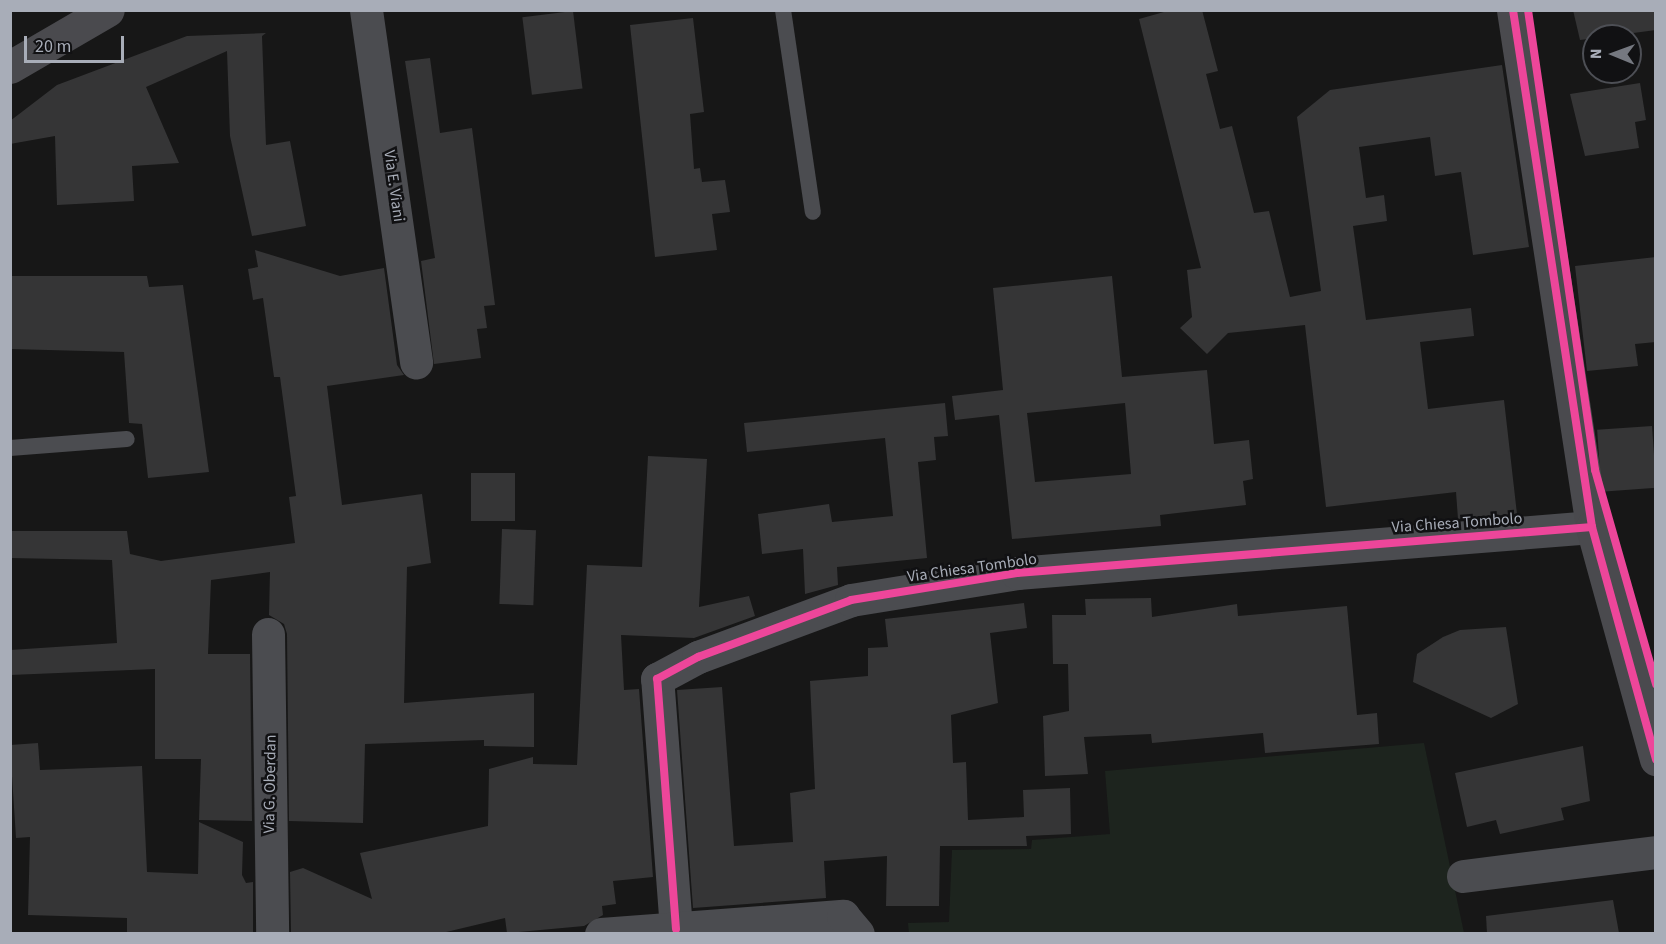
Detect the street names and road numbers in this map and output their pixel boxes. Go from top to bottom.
street label: Via E. Viani [379,149,409,223]
street label: Via Chiesa Tombolo [1391,509,1523,537]
street label: Via Chiesa Tombolo [906,549,1038,587]
street label: Via G. Oberdan [260,734,280,834]

